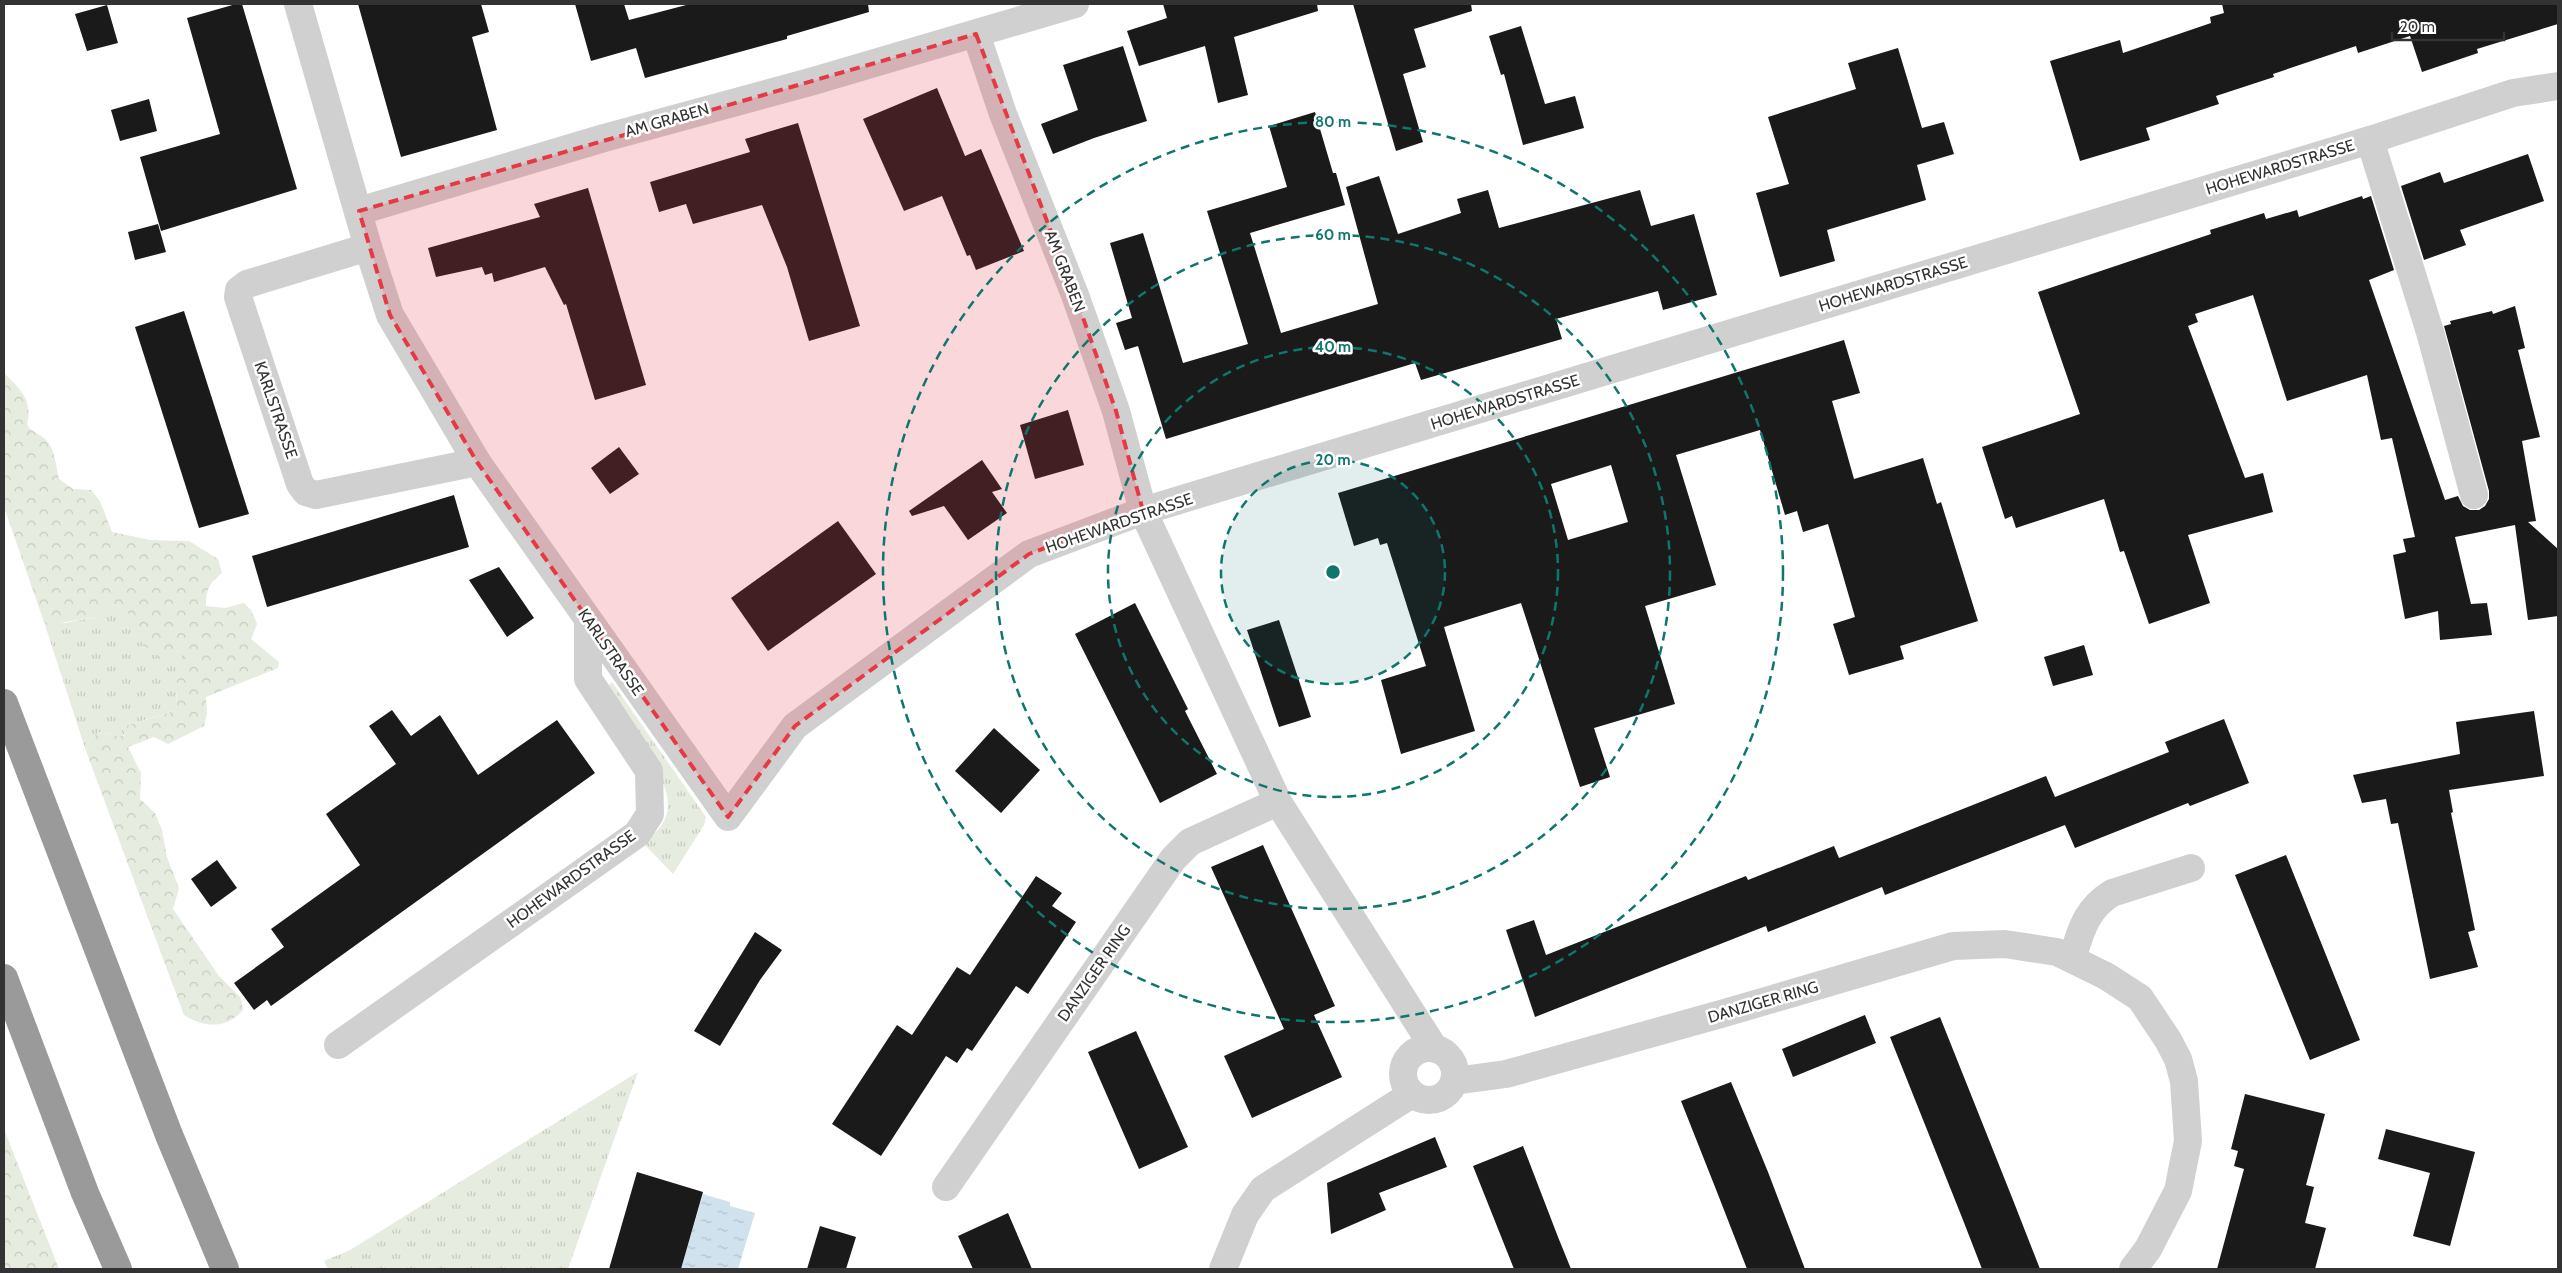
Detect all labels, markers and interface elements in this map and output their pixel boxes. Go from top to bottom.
scale bar [2392,10,2504,42]
text: 20 m [2400,18,2435,36]
street label: AM GRABEN [623,99,711,141]
text: 80 m [1315,113,1351,131]
street label: HOHEWARDSTRASSE [2203,135,2357,199]
text: 60 m [1315,226,1351,244]
street label: AM GRABEN [1041,227,1089,315]
street label: HOHEWARDSTRASSE [1816,252,1970,316]
text: 40 m [1315,338,1351,356]
street label: KARLSTRASSE [250,359,302,461]
street label: HOHEWARDSTRASSE [1428,370,1582,434]
text: 20 m [1316,451,1350,469]
street label: HOHEWARDSTRASSE [1043,489,1195,557]
centre of rings [1324,563,1342,581]
street label: KARLSTRASSE [574,605,648,699]
street label: HOHEWARDSTRASSE [503,826,639,932]
street label: DANZIGER RING [1054,921,1134,1025]
street label: DANZIGER RING [1706,977,1820,1027]

